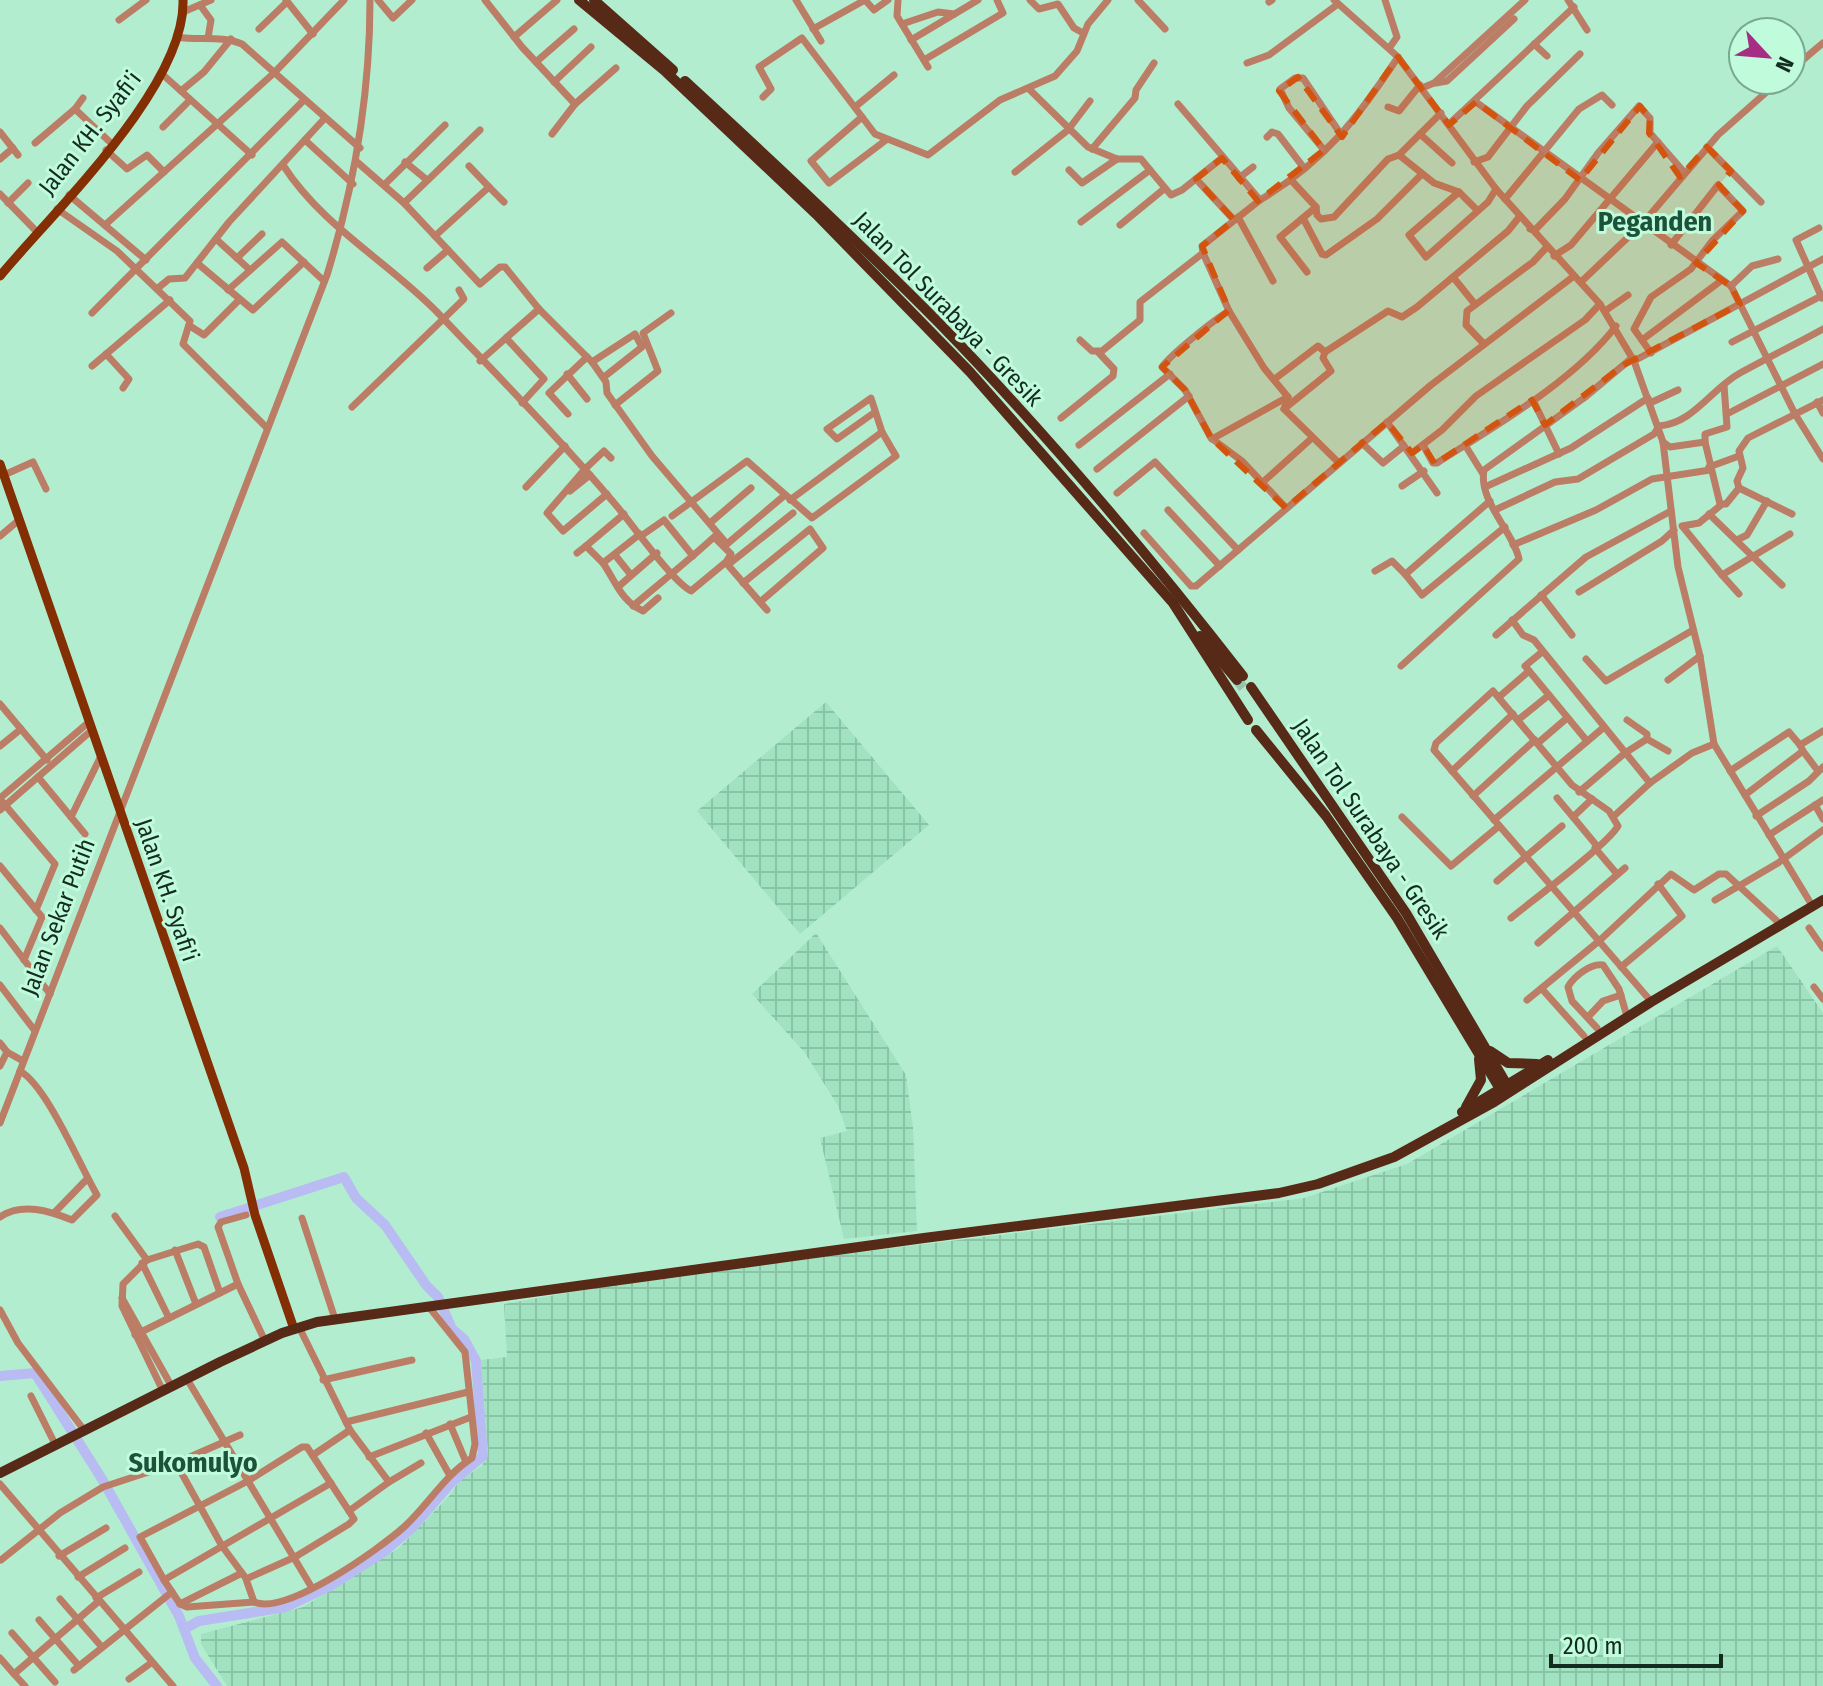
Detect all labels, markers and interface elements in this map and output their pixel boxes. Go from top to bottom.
north arrow [1727,16,1807,96]
text: N [1770,53,1800,76]
street label: Jalan KH. Syafi'i [33,65,147,201]
district label: Peganden [1598,205,1712,238]
street label: Jalan Tol Surabaya - Gresik [848,206,1049,413]
street label: Jalan Tol Surabaya - Gresik [1287,714,1456,945]
street label: Jalan KH. Syafi'i [129,815,205,965]
street label: Jalan Sekar Putih [15,835,101,999]
district label: Sukomulyo [128,1446,258,1479]
scale bar [1551,1618,1721,1668]
text: 200 m [1563,1632,1623,1660]

